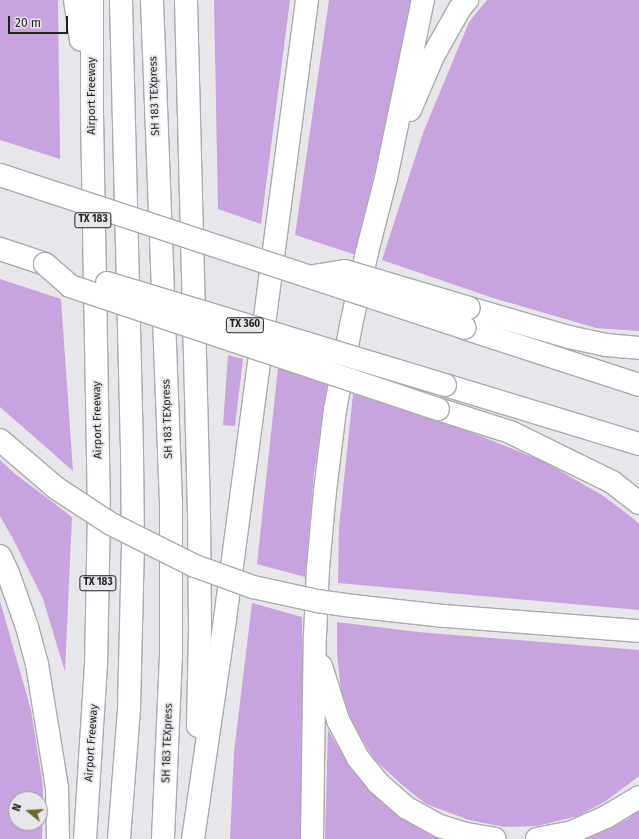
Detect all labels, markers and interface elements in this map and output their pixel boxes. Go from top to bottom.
scale bar [10,8,70,34]
text: 20 m [15,16,41,30]
street label: SH 183 TEXpress [147,56,163,136]
street label: Airport Freeway [85,57,99,135]
road number: TX 183 [74,212,112,228]
road number: TX 360 [225,317,265,333]
street label: SH 183 TEXpress [160,379,176,459]
street label: Airport Freeway [91,381,105,459]
road number: TX 183 [79,575,117,591]
street label: SH 183 TEXpress [160,703,176,783]
street label: Airport Freeway [83,704,101,782]
north arrow [8,791,48,831]
text: N [10,802,24,813]

